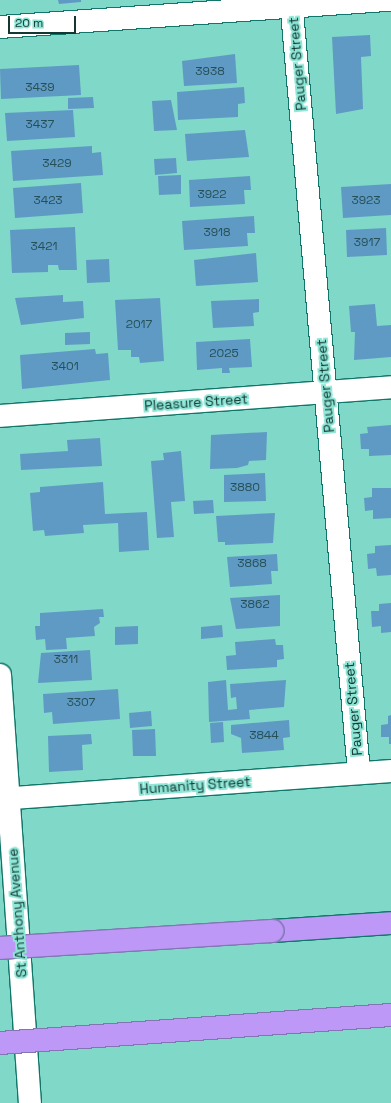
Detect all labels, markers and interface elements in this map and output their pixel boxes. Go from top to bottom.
scale bar [10,8,78,34]
text: 20 m [15,15,43,31]
street label: Pauger Street [285,17,309,111]
house number: 3938 [195,65,225,79]
house number: 3439 [25,81,55,95]
house number: 3437 [26,118,54,132]
house number: 3429 [42,157,72,171]
house number: 3922 [197,188,227,202]
house number: 3423 [33,194,63,208]
house number: 3923 [351,194,381,208]
house number: 3918 [203,226,231,240]
house number: 3917 [354,236,380,250]
house number: 3421 [31,240,57,254]
house number: 2017 [126,318,152,332]
street label: Pauger Street [313,339,337,433]
house number: 2025 [209,347,239,361]
house number: 3401 [51,360,79,374]
street label: Pleasure Street [144,390,248,414]
house number: 3880 [230,481,260,495]
house number: 3868 [237,557,267,571]
house number: 3862 [240,598,270,612]
house number: 3311 [54,653,78,667]
street label: Pauger Street [341,662,365,756]
house number: 3307 [67,696,95,710]
house number: 3844 [249,729,279,743]
street label: Humanity Street [139,773,251,797]
street label: St Anthony Avenue [4,848,30,978]

